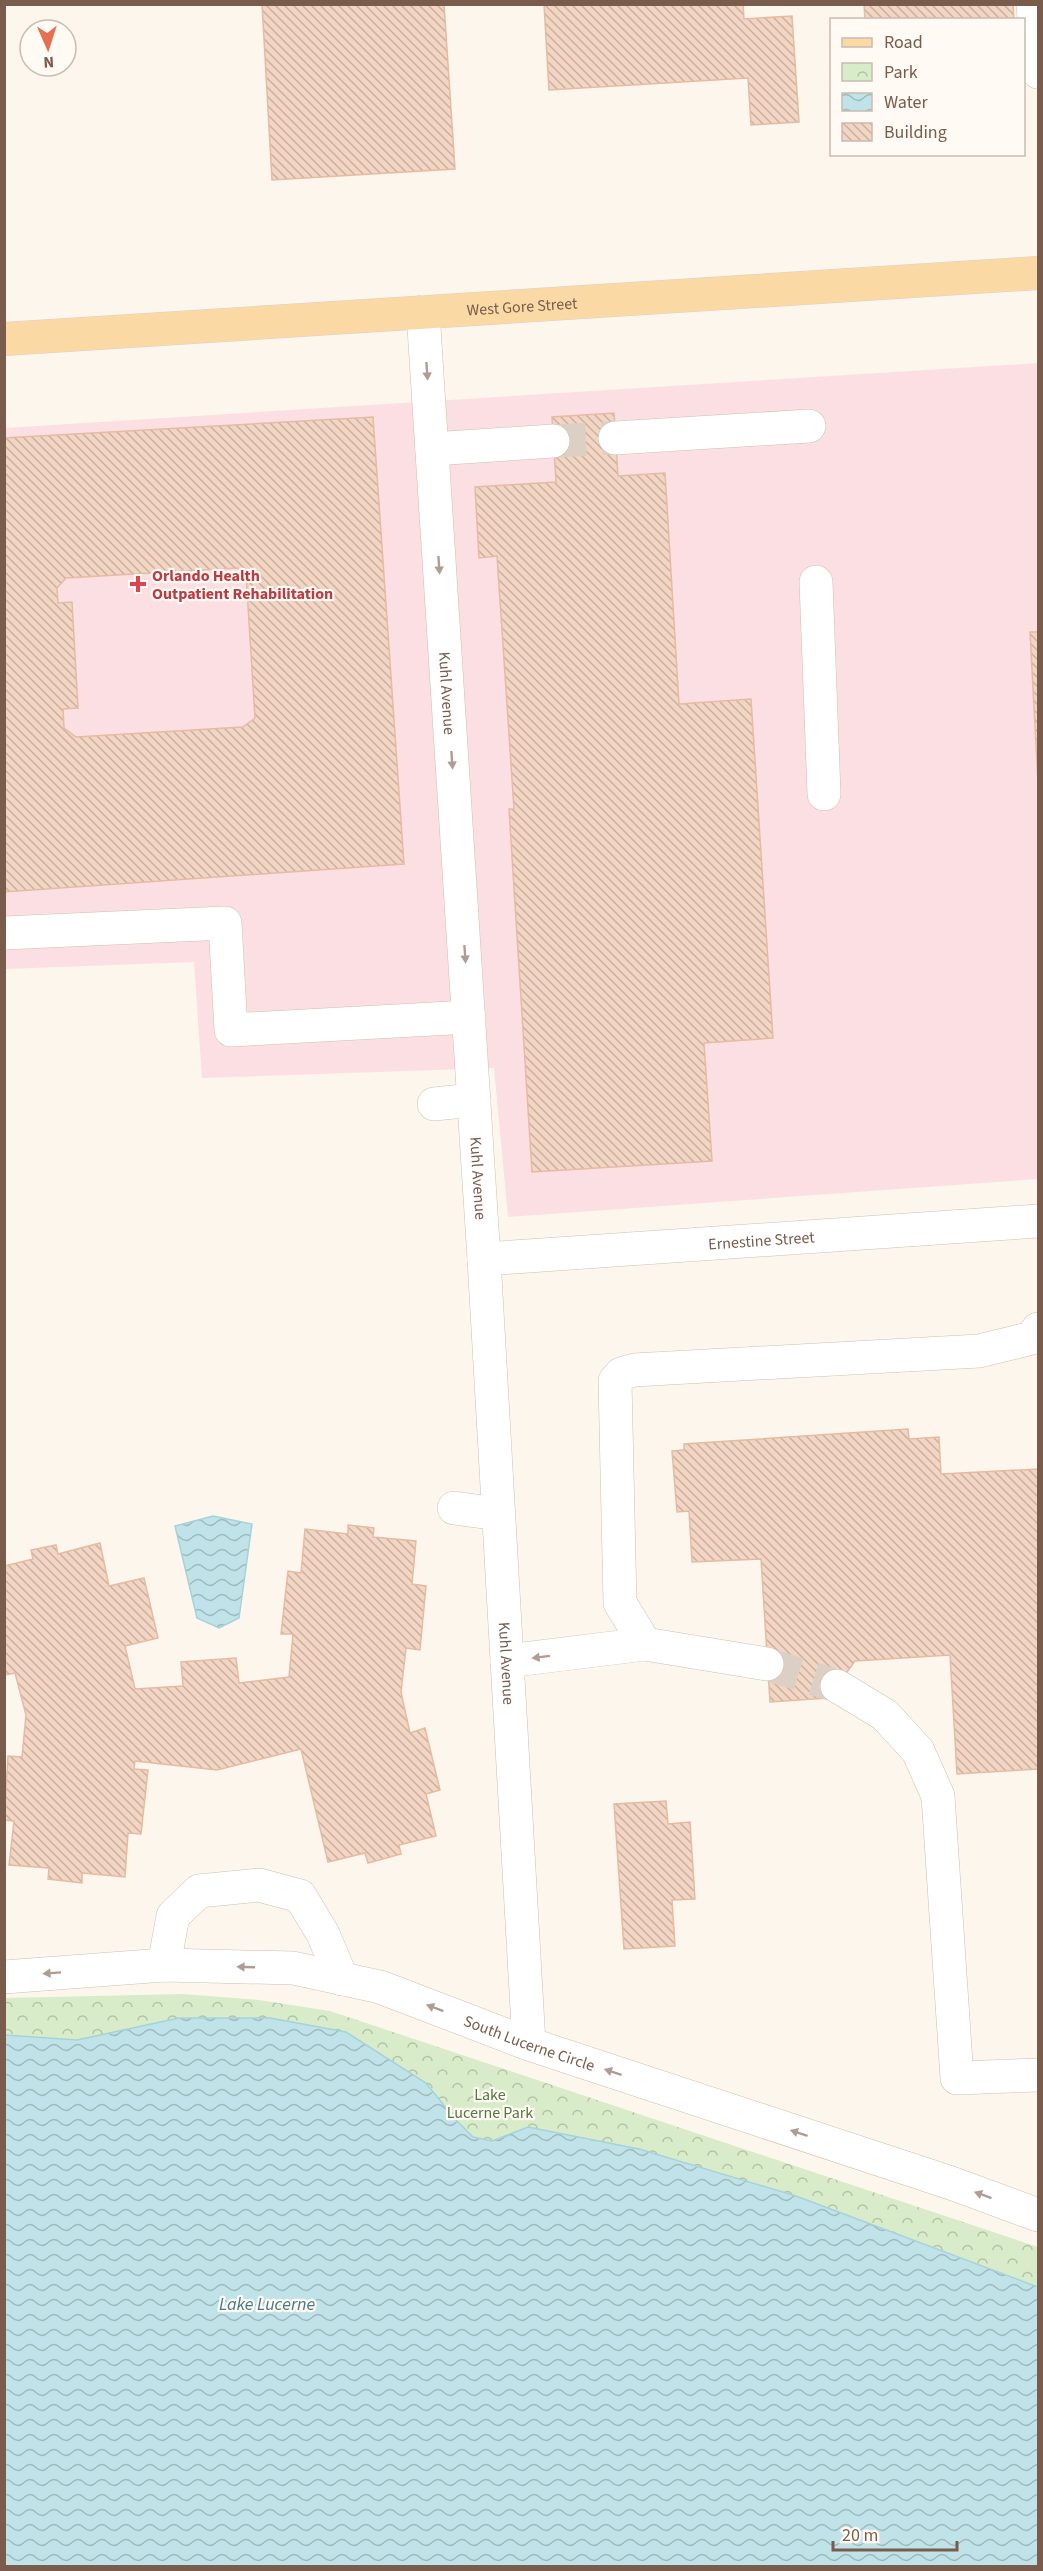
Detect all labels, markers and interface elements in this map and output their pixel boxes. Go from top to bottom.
north arrow [18,18,78,78]
legend [830,18,1025,156]
text: Road [884,30,923,55]
text: N [43,51,55,73]
text: Park [884,60,918,85]
text: Water [884,90,928,115]
text: Building [884,120,947,145]
street label: West Gore Street [466,292,579,321]
one-way arrow [422,361,432,380]
one-way arrow [435,556,444,575]
place label: Orlando Health Outpatient Rehabilitation [152,565,333,605]
marker: Orlando Health Outpatient Rehabilitation [129,575,147,593]
street label: Kuhl Avenue [433,651,460,736]
one-way arrow [447,750,457,769]
one-way arrow [460,945,469,964]
street label: Kuhl Avenue [464,1136,491,1221]
street label: Ernestine Street [708,1226,816,1256]
street label: Kuhl Avenue [493,1621,520,1706]
one-way arrow [532,1652,551,1661]
one-way arrow [237,1962,256,1972]
one-way arrow [42,1968,61,1978]
one-way arrow [426,2003,444,2013]
street label: South Lucerne Circle [460,2010,598,2077]
one-way arrow [604,2067,622,2076]
park label: Lake Lucerne Park [447,2084,533,2124]
one-way arrow [790,2128,808,2137]
one-way arrow [974,2189,992,2199]
water label: Lake Lucerne [219,2292,315,2317]
scale bar [833,2514,958,2552]
text: 20 m [842,2523,878,2548]

